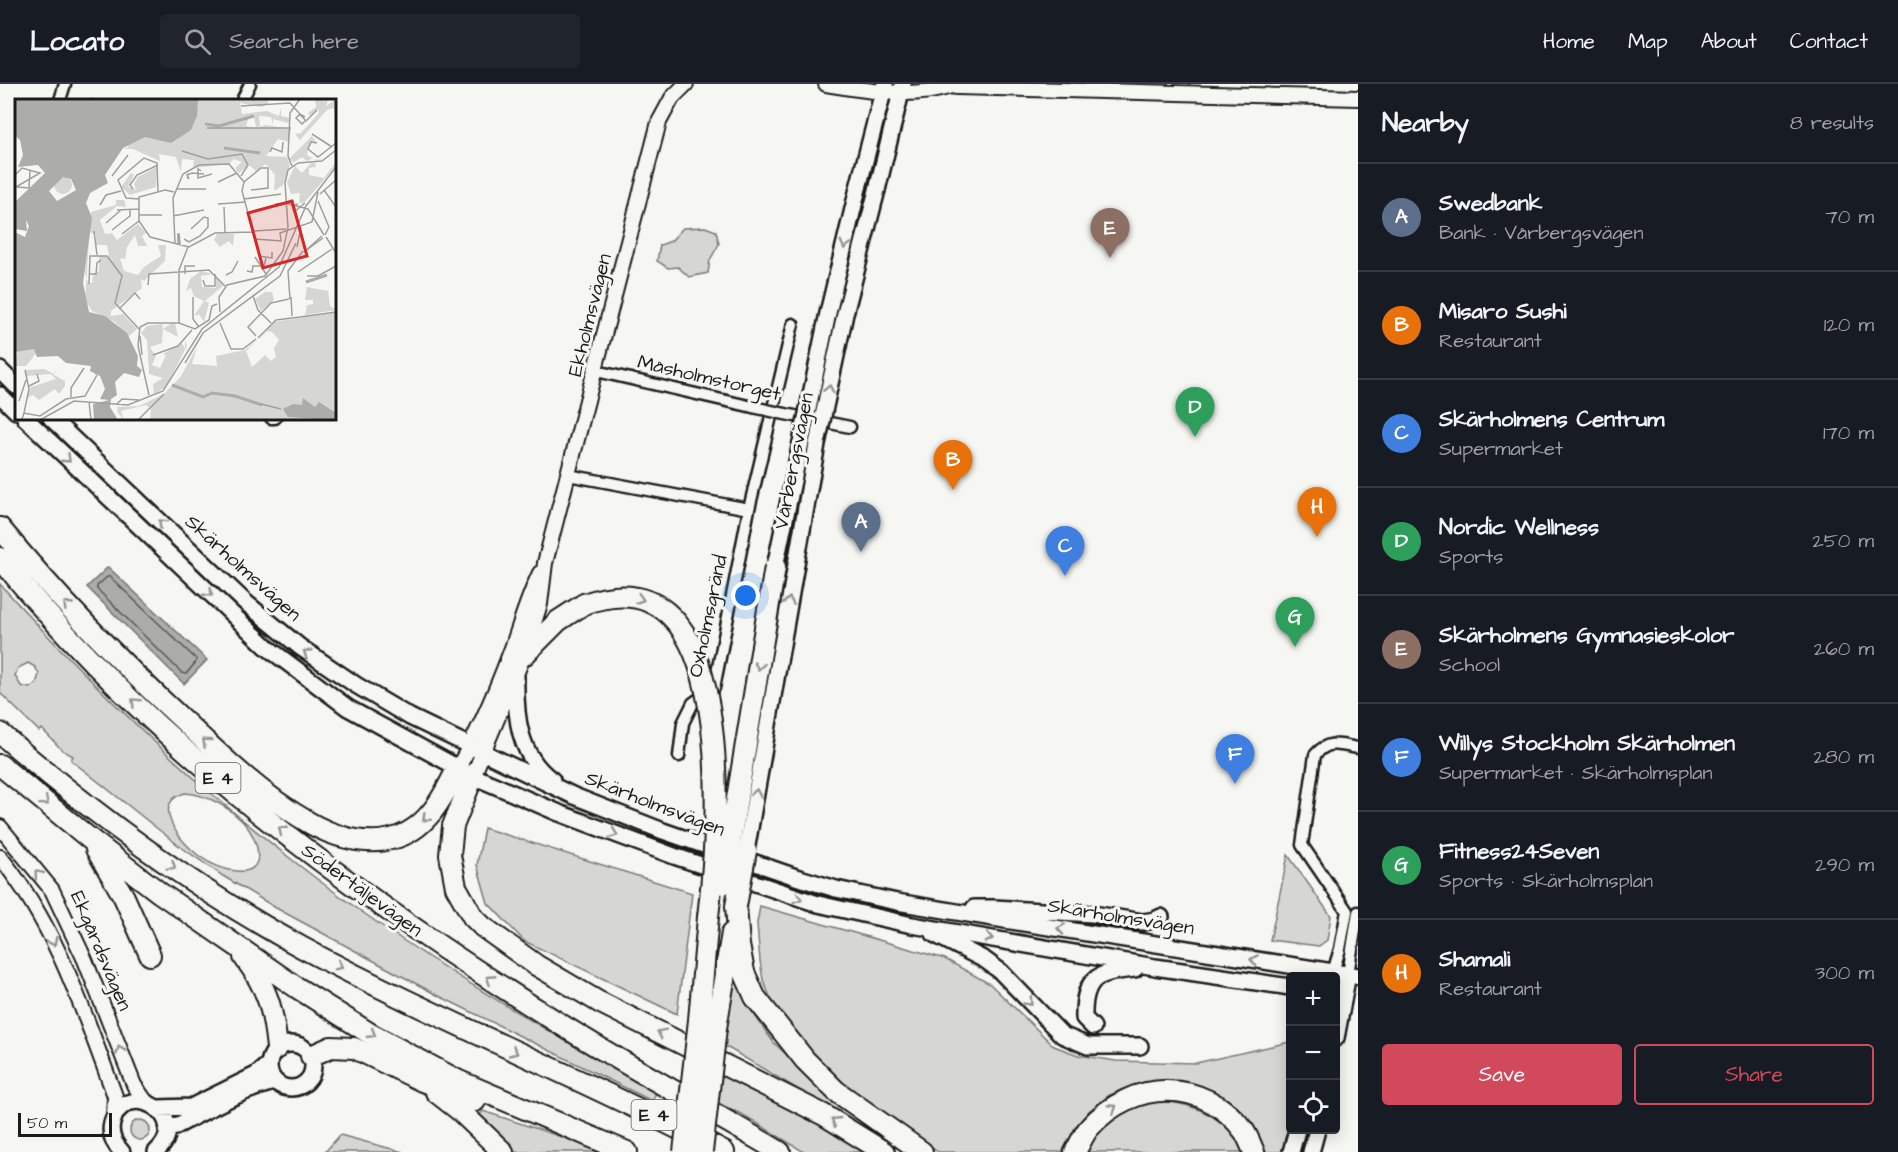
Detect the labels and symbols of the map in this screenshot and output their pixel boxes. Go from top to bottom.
inset map [15,99,336,420]
pin: E [1090,208,1130,258]
one-way arrow [839,240,852,250]
street label: Ekholmsvägen [561,251,620,380]
street label: Måsholmstorget [634,348,783,409]
one-way arrow [822,384,835,394]
pin: D [1176,388,1214,437]
street label: Vårbergsvägen [767,390,822,532]
pin: B [934,440,972,490]
one-way arrow [60,451,71,462]
pin: H [1298,488,1336,537]
pin: A [842,502,880,552]
street label: Skärholmsvägen [178,508,307,629]
one-way arrow [158,519,168,530]
pin: C [1046,526,1084,576]
street label: Oxholmsgränd [681,552,736,680]
your location [731,581,760,610]
one-way arrow [202,586,212,597]
one-way arrow [634,592,645,604]
one-way arrow [782,597,795,607]
pin: G [1276,598,1314,647]
one-way arrow [64,602,75,613]
one-way arrow [303,649,314,660]
one-way arrow [753,661,766,671]
one-way arrow [131,698,141,709]
pin: F [1216,734,1254,784]
one-way arrow [203,738,213,749]
road number: E 4 [196,763,240,793]
street label: Skärholmsvägen [581,764,729,845]
one-way arrow [749,789,761,798]
one-way arrow [38,795,49,806]
one-way arrow [423,810,434,821]
one-way arrow [608,826,619,839]
one-way arrow [278,827,289,838]
street label: Södertäljevägen [295,836,428,944]
one-way arrow [165,859,176,870]
one-way arrow [35,870,46,881]
street label: Ekgårdsvägen [62,887,139,1016]
one-way arrow [792,890,803,903]
street label: Skärholmsvägen [1046,892,1196,943]
one-way arrow [1057,924,1066,936]
one-way arrow [983,931,993,944]
one-way arrow [46,936,57,947]
one-way arrow [1249,954,1259,966]
one-way arrow [333,959,344,971]
one-way arrow [486,975,497,986]
one-way arrow [1022,996,1033,1006]
one-way arrow [366,1027,376,1038]
one-way arrow [657,1028,668,1040]
one-way arrow [508,1044,519,1056]
one-way arrow [115,1045,127,1056]
road number: E 4 [632,1100,676,1130]
one-way arrow [1106,1105,1117,1116]
scale bar [18,1110,112,1138]
one-way arrow [831,1117,841,1129]

